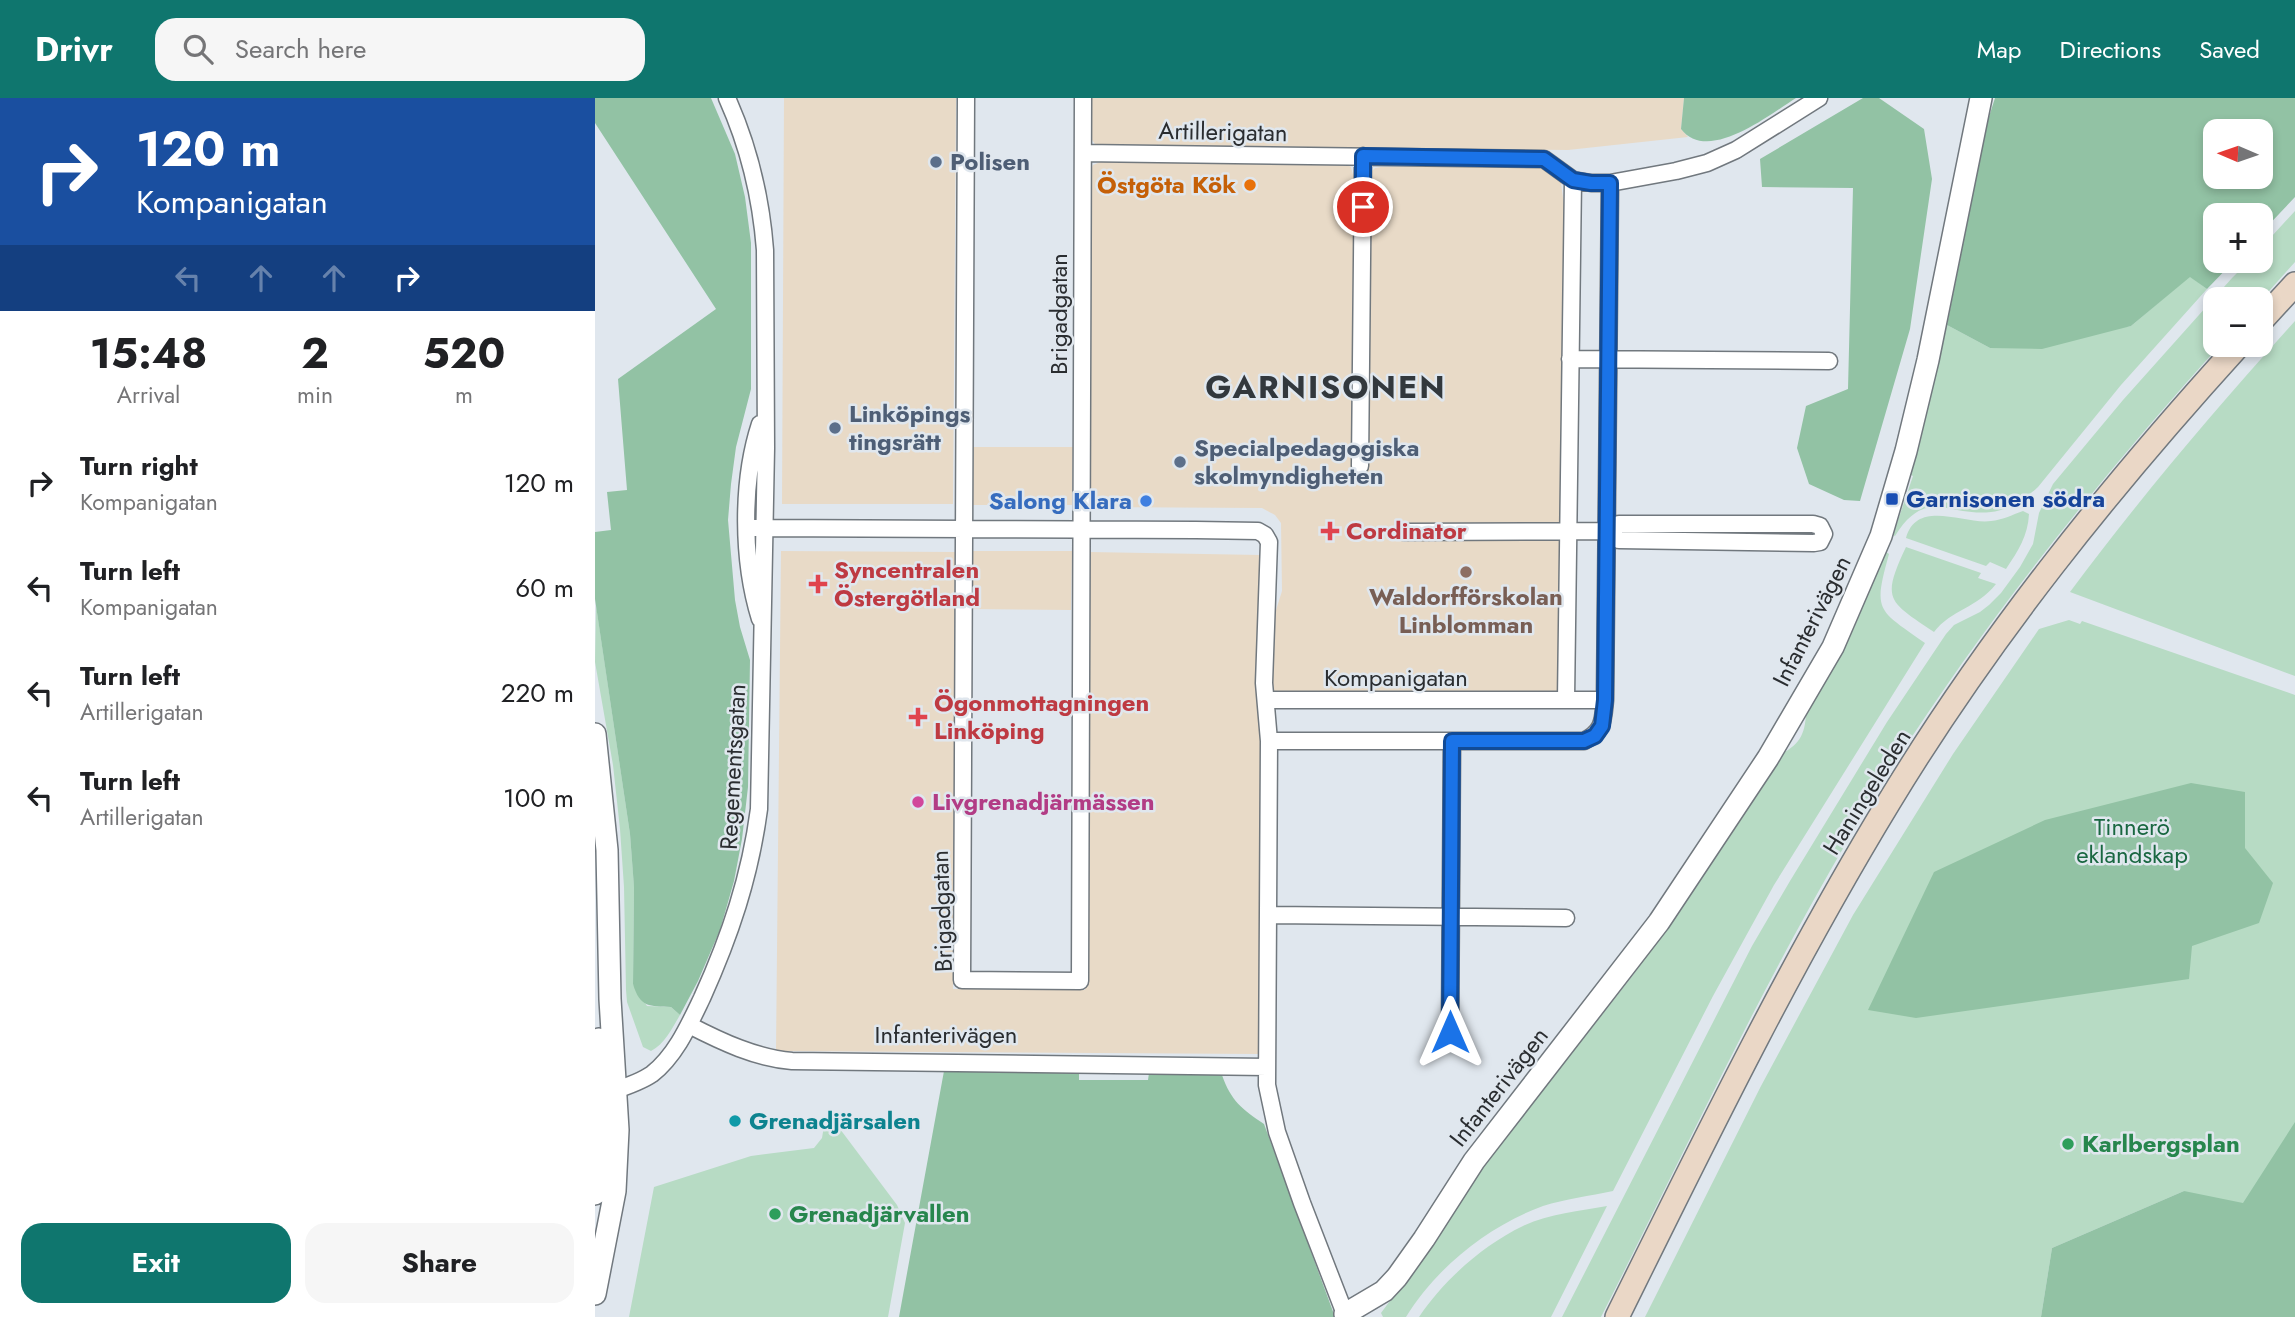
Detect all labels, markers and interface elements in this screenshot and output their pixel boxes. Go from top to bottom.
search box [155,18,645,81]
text: Drivr [35,26,113,73]
icon: search [179,30,217,68]
text: Search here [235,30,366,68]
text: Map [1977,32,2022,67]
text: Directions [2060,32,2161,67]
text: Saved [2199,32,2260,67]
street label: Artillerigatan [1158,113,1288,150]
text: 120 m [136,114,280,184]
north arrow [2203,119,2273,189]
map controls [2203,119,2273,357]
icon: right [21,126,112,217]
place label: Polisen [950,144,1030,179]
marker: Polisen [928,154,944,170]
place label: Östgöta Kök [1097,167,1236,202]
marker: Östgöta Kök [1242,177,1258,193]
pin [1333,177,1393,237]
text: Kompanigatan [136,179,328,225]
icon: arrive [1344,188,1382,226]
button: + [2203,203,2273,273]
street label: Brigadgatan [1041,253,1076,375]
icon: left [169,259,207,297]
icon: ahead [242,259,280,297]
icon: ahead [315,259,353,297]
icon: right [388,259,426,297]
button: − [2203,287,2273,357]
text: 15:48 [90,323,207,384]
text: 2 [301,323,329,384]
text: 520 [423,323,505,384]
district label: GARNISONEN [1205,364,1447,410]
text: Arrival [117,378,180,412]
text: min [297,378,333,412]
text: m [455,378,473,412]
place label: Linköpings tingsrätt [849,396,971,459]
marker: Linköpings tingsrätt [827,420,843,436]
place label: Specialpedagogiska skolmyndigheten [1194,430,1420,493]
text: Turn right [80,447,198,485]
marker: Specialpedagogiska skolmyndigheten [1172,454,1188,470]
icon: right [21,464,59,502]
text: 120 m [504,464,574,502]
place label: Garnisonen södra [1906,481,2105,516]
place label: Salong Klara [989,483,1132,518]
text: Kompanigatan [80,485,218,519]
marker: Garnisonen södra [1884,491,1900,507]
marker: Salong Klara [1138,493,1154,509]
place label: Cordinator [1346,513,1467,548]
marker: Cordinator [1320,521,1340,541]
street label: Infanterivägen [1764,549,1860,692]
text: Turn left [80,552,180,590]
place label: Syncentralen Östergötland [834,552,980,615]
marker: Waldorfförskolan Linblomman [1458,564,1474,580]
icon: left [21,569,59,607]
text: 60 m [515,569,574,607]
marker: Syncentralen Östergötland [808,574,828,594]
place label: Waldorfförskolan Linblomman [1369,579,1563,642]
text: Kompanigatan [80,590,218,624]
text: Turn left [80,657,180,695]
street label: Kompanigatan [1324,660,1468,695]
icon: left [21,674,59,712]
text: 220 m [501,674,574,712]
street label: Regementsgatan [711,683,754,851]
place label: Ögonmottagningen Linköping [934,685,1149,748]
text: Artillerigatan [80,695,204,729]
marker: Ögonmottagningen Linköping [908,707,928,727]
street label: Haningeleden [1814,722,1919,862]
text: Turn left [80,762,180,800]
icon: left [21,779,59,817]
text: 100 m [503,779,574,817]
place label: Livgrenadjärmässen [932,784,1155,819]
marker: Livgrenadjärmässen [910,794,926,810]
text: Artillerigatan [80,800,204,834]
park label: Tinnerö eklandskap [2076,809,2188,872]
street label: Brigadgatan [922,849,961,973]
position arrow [1413,995,1487,1069]
street label: Infanterivägen [875,1017,1017,1052]
street label: Infanterivägen [1441,1020,1556,1154]
place label: Grenadjärsalen [749,1103,921,1138]
marker: Grenadjärsalen [727,1113,743,1129]
place label: Karlbergsplan [2082,1126,2240,1161]
marker: Karlbergsplan [2060,1136,2076,1152]
place label: Grenadjärvallen [789,1196,970,1231]
marker: Grenadjärvallen [767,1206,783,1222]
button: Exit [21,1223,291,1303]
button: Share [305,1223,574,1303]

